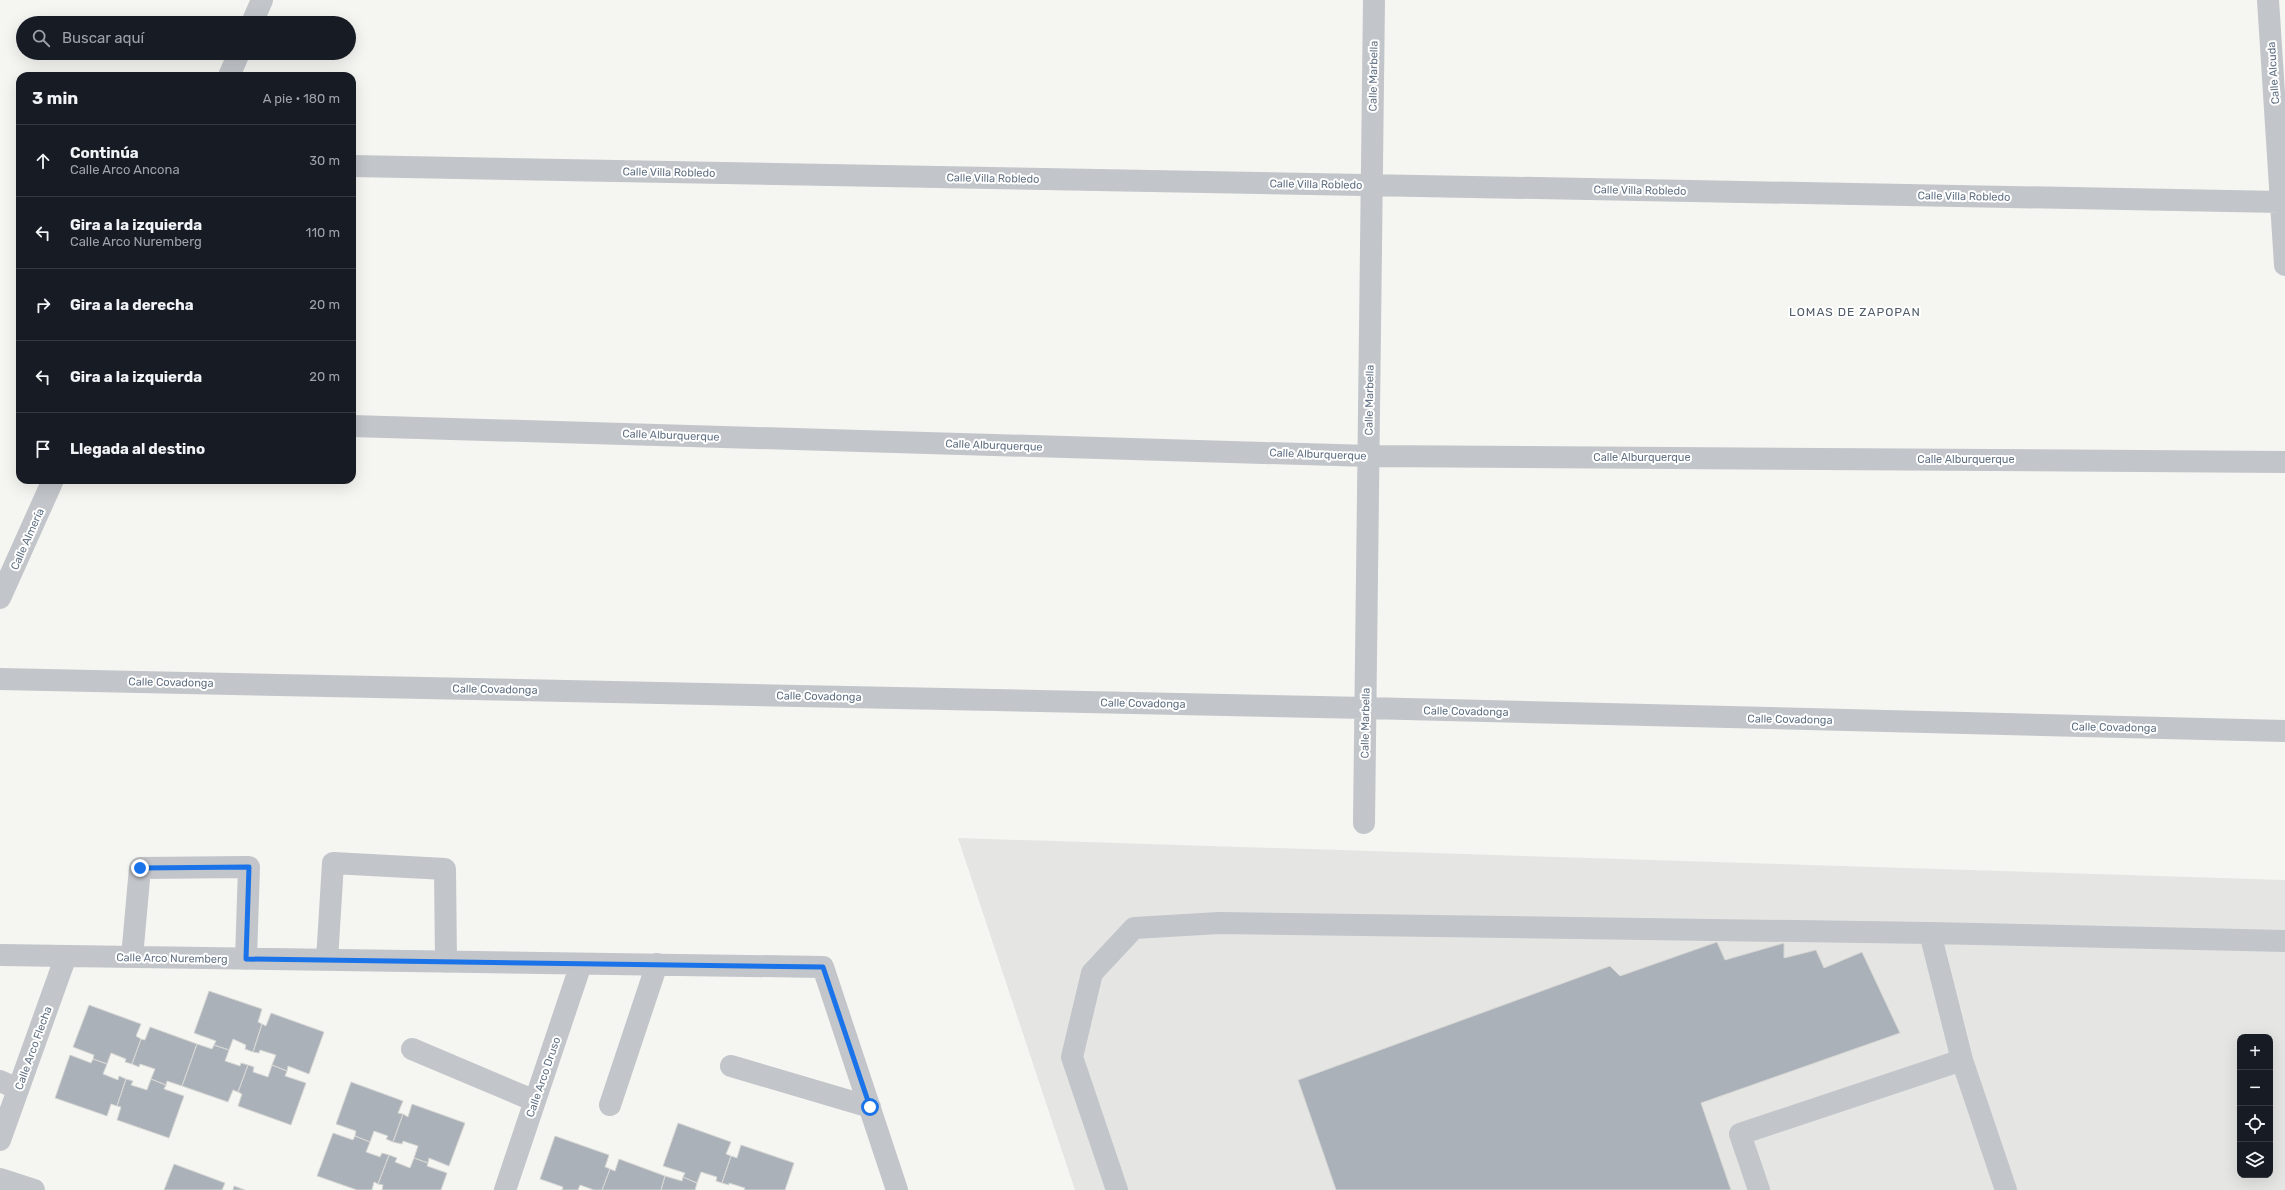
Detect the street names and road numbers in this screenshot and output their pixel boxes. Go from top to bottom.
street label: Calle Marbella [1366,41,1381,111]
street label: Calle Alcuda [2265,41,2282,105]
street label: Calle Villa Robledo [622,165,716,180]
street label: Calle Villa Robledo [946,171,1040,186]
street label: Calle Villa Robledo [1269,177,1363,192]
street label: Calle Villa Robledo [1593,183,1687,198]
street label: Calle Villa Robledo [1917,189,2011,204]
street label: Calle Marbella [1362,365,1377,435]
street label: Calle Alburquerque [622,427,720,444]
street label: Calle Alburquerque [945,437,1043,454]
street label: Calle Alburquerque [1269,446,1367,463]
street label: Calle Alburquerque [1593,451,1691,464]
street label: Calle Alburquerque [1917,453,2015,466]
street label: Calle Almería [8,506,47,572]
street label: Calle Covadonga [128,675,214,690]
street label: Calle Covadonga [452,682,538,697]
street label: Calle Marbella [1358,688,1373,758]
street label: Calle Covadonga [776,689,862,704]
street label: Calle Covadonga [1100,696,1186,711]
street label: Calle Covadonga [1423,704,1509,719]
street label: Calle Covadonga [1747,712,1833,727]
street label: Calle Covadonga [2071,720,2157,735]
street label: Calle Arco Nuremberg [116,951,228,966]
street label: Calle Arco Flecha [12,1005,55,1092]
street label: Calle Arco Druso [524,1035,563,1119]

